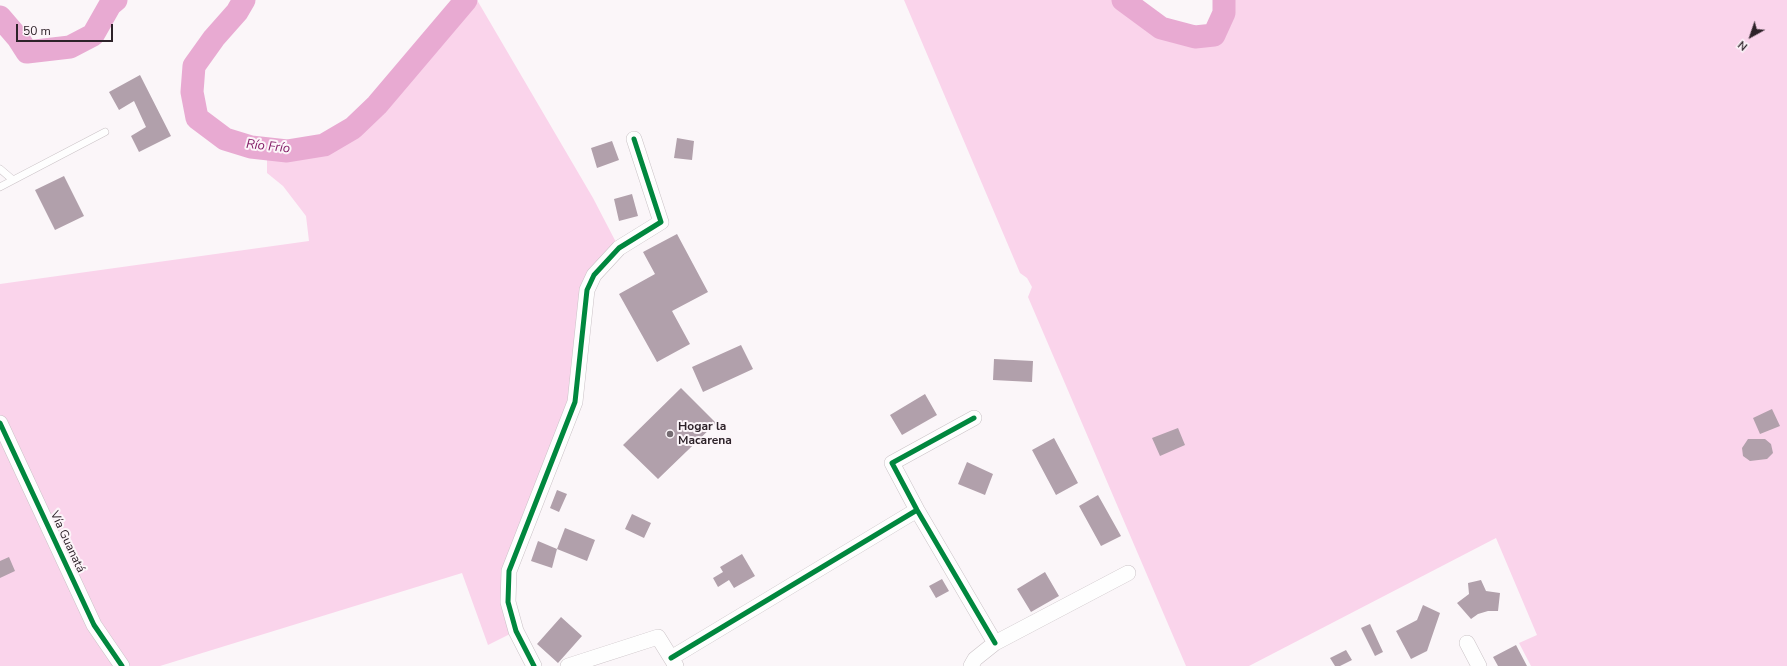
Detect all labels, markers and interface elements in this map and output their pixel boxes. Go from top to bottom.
scale bar [18,16,115,42]
north arrow [1731,16,1771,56]
text: 50 m [23,23,51,39]
text: N [1735,37,1751,54]
water label: Río Frío [245,137,291,157]
place label: Hogar la Macarena [678,420,732,448]
marker: Hogar la Macarena [665,429,675,439]
street label: Vía Guanatá [47,509,87,575]

